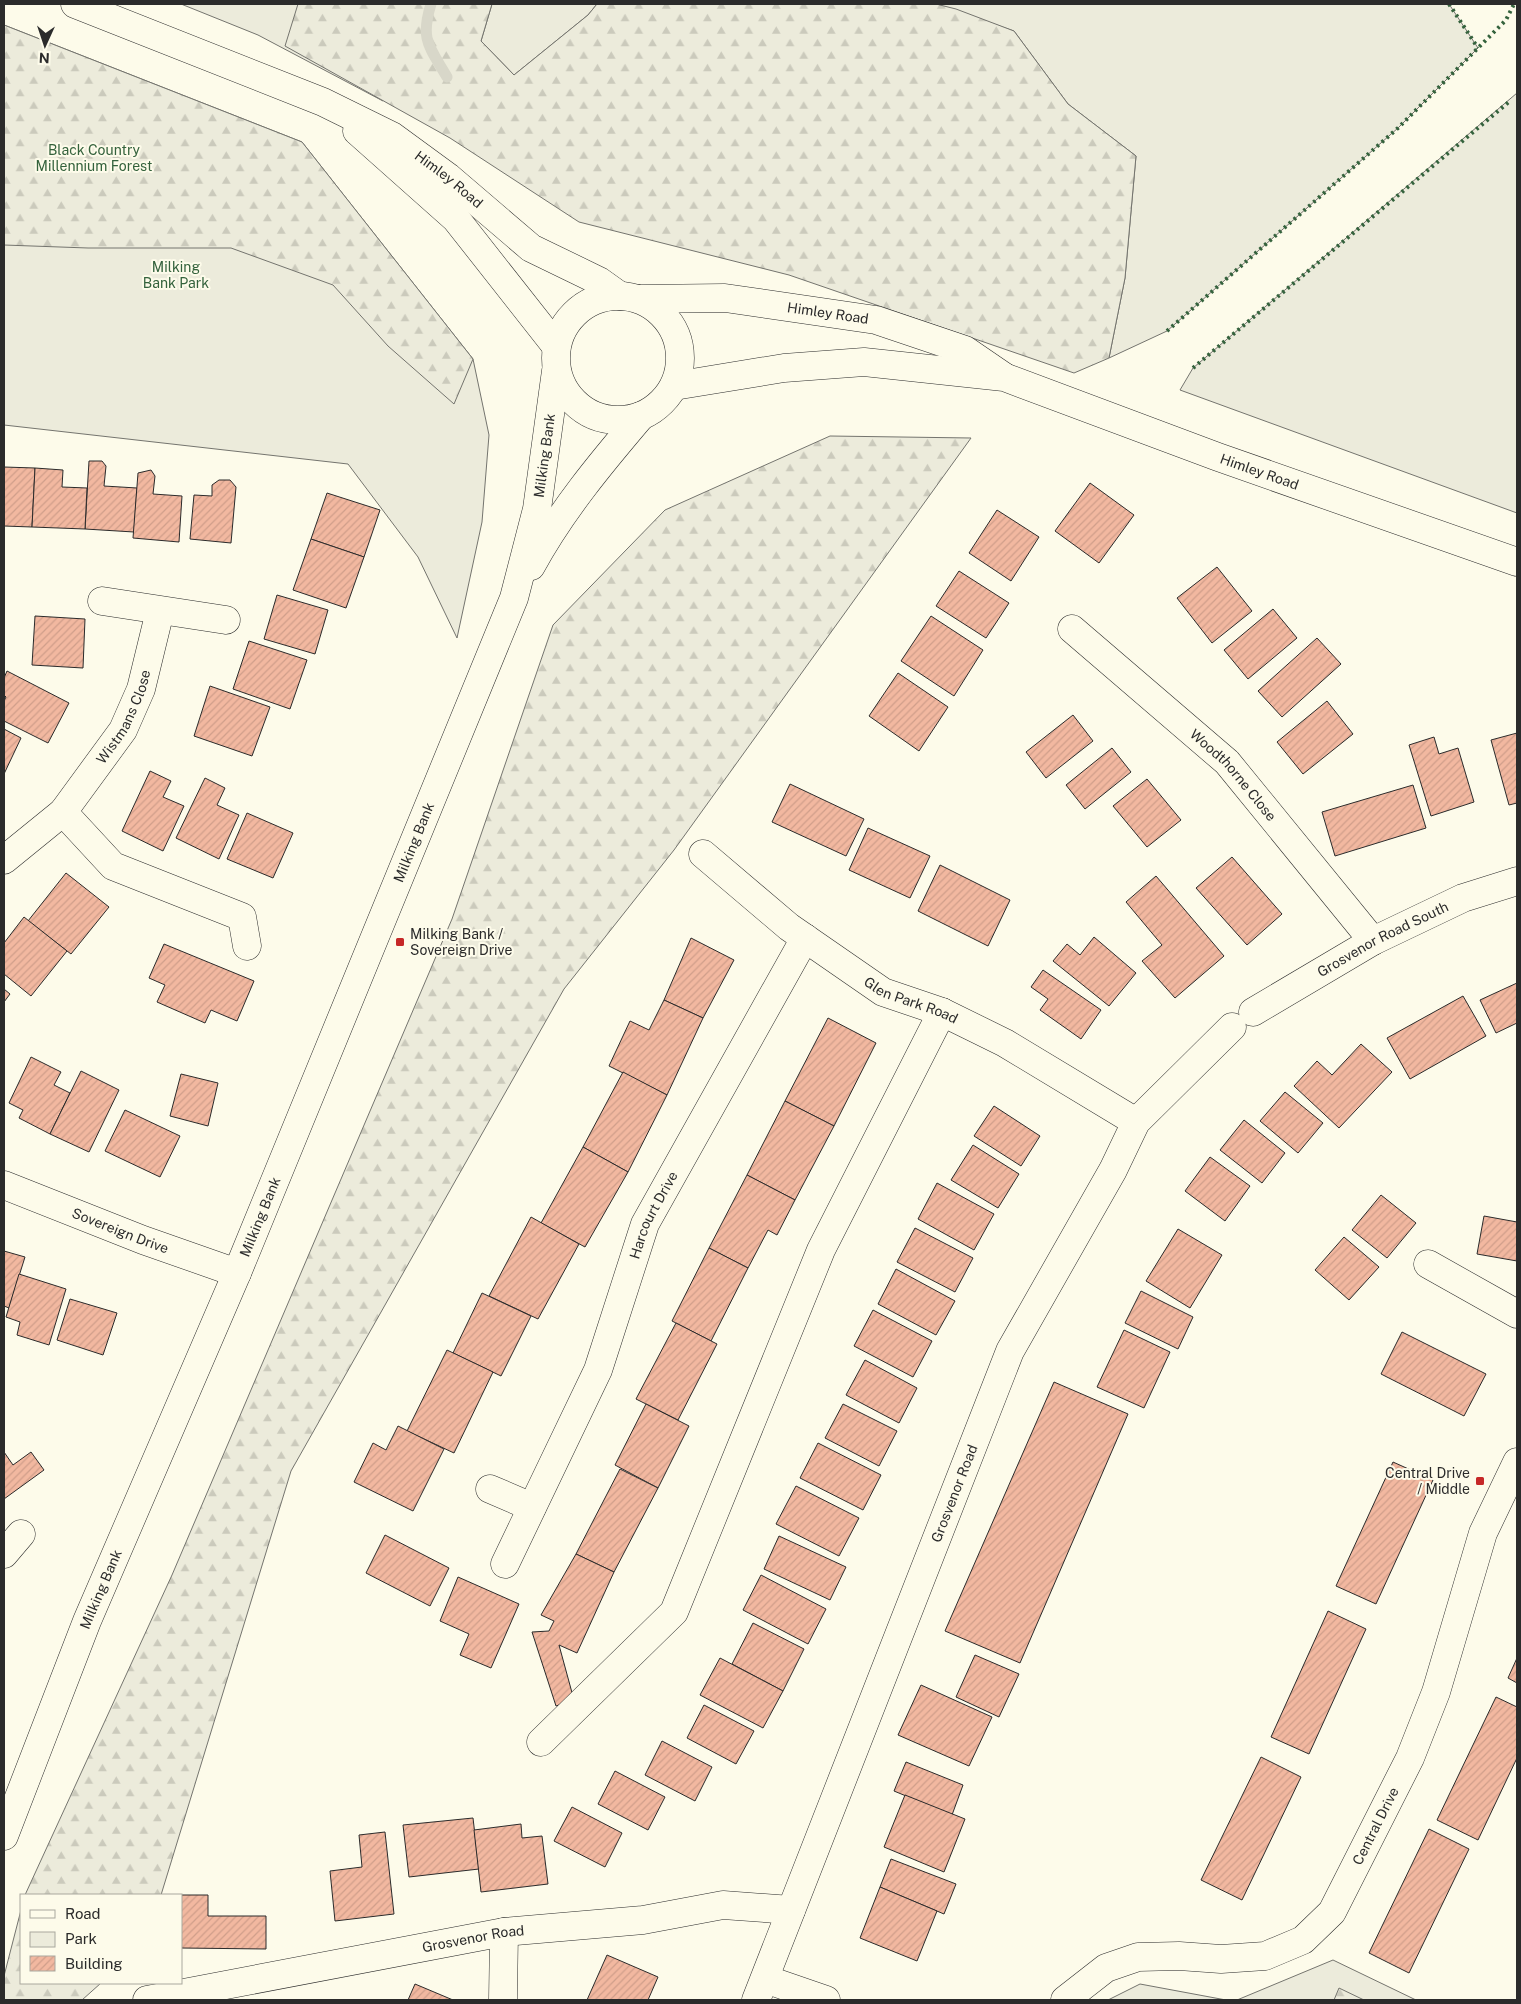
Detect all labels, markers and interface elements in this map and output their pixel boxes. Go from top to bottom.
north arrow [20,20,70,70]
text: N [38,50,50,66]
park label: Black Country Millennium Forest [36,142,152,174]
street label: Himley Road [412,147,486,211]
park label: Milking Bank Park [143,259,209,291]
street label: Himley Road [786,299,870,327]
street label: Milking Bank [531,412,558,499]
street label: Himley Road [1218,450,1301,493]
street label: Wistmans Close [93,668,153,767]
street label: Woodthorne Close [1187,726,1280,824]
street label: Milking Bank [390,800,437,885]
street label: Grosvenor Road South [1314,898,1451,980]
place label: Milking Bank / Sovereign Drive [410,926,513,958]
marker: Milking Bank / Sovereign Drive [394,936,406,948]
street label: Glen Park Road [861,973,960,1027]
street label: Harcourt Drive [626,1168,681,1261]
street label: Milking Bank [236,1175,284,1259]
street label: Sovereign Drive [70,1205,171,1256]
street label: Grosvenor Road [928,1442,981,1545]
place label: Central Drive / Middle [1385,1465,1470,1497]
marker: Central Drive / Middle [1474,1475,1486,1487]
street label: Milking Bank [77,1547,125,1631]
street label: Central Drive [1349,1784,1402,1868]
legend [20,1894,182,1984]
text: Road [65,1905,101,1922]
street label: Grosvenor Road [421,1922,525,1955]
text: Park [65,1930,97,1947]
text: Building [65,1955,123,1972]

